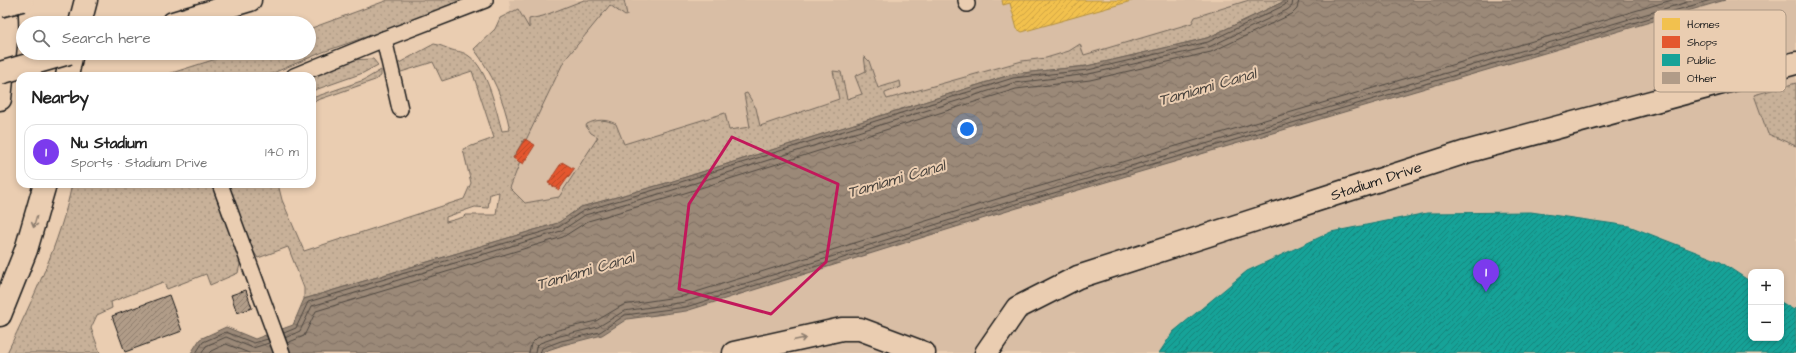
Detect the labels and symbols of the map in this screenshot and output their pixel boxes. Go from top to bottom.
legend [1654,10,1786,92]
text: Homes [1687,17,1720,32]
text: Shops [1687,35,1718,50]
text: Public [1687,53,1716,68]
water label: Tamiami Canal [1156,62,1261,111]
text: Other [1687,71,1716,86]
your location [957,119,977,139]
water label: Tamiami Canal [845,154,950,203]
street label: Stadium Drive [1328,157,1424,206]
one-way arrow [31,215,38,228]
water label: Tamiami Canal [534,246,639,295]
pin: 1 [1473,259,1499,292]
one-way arrow [793,334,806,342]

